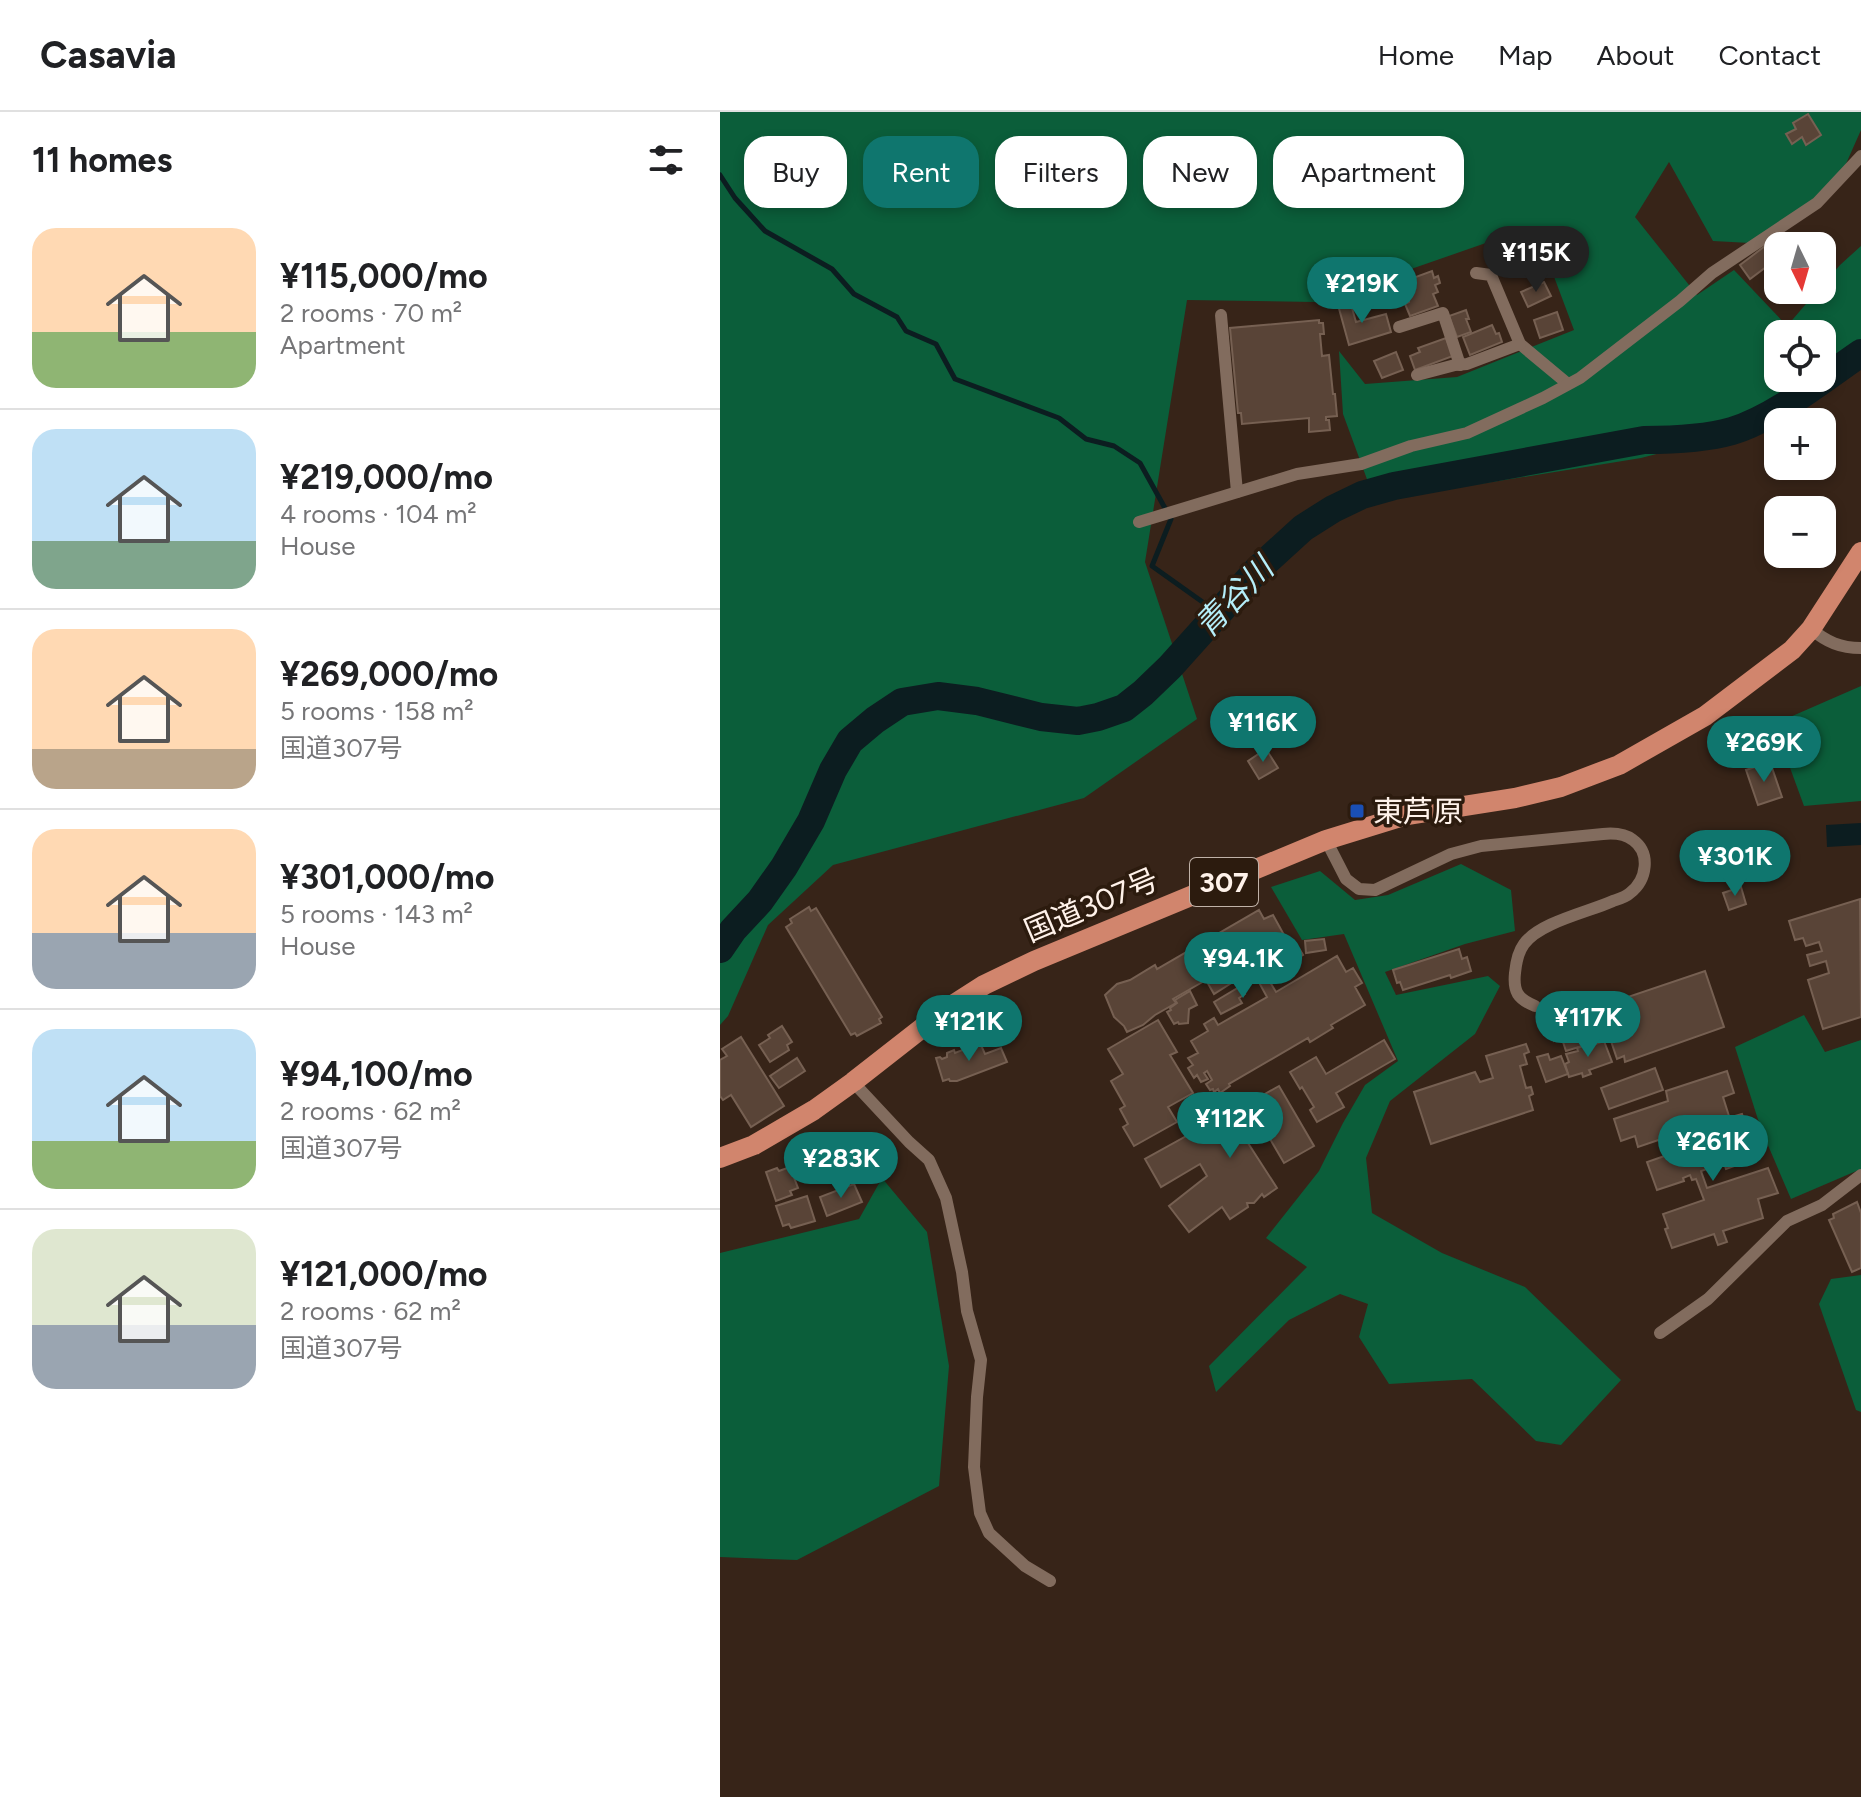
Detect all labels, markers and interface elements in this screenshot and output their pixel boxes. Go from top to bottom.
text: Casavia [40,32,177,78]
text: Home [1378,38,1454,72]
text: Map [1498,38,1553,72]
text: About [1597,38,1674,72]
text: Contact [1718,38,1821,72]
chip: Buy [744,136,847,208]
chip: Rent [863,136,979,208]
chip: Filters [995,136,1127,208]
chip: New [1143,136,1257,208]
chip: Apartment [1273,136,1464,208]
icon: filters [644,138,688,182]
text: 11 homes [32,140,172,181]
pin: ¥115K [1480,226,1592,294]
north arrow [1764,232,1836,304]
map controls [1764,232,1836,568]
text: ¥115K [1501,236,1571,268]
text: ¥115,000/mo [280,256,488,297]
pin: ¥219K [1306,257,1418,325]
icon: home [96,260,192,356]
text: ¥219K [1325,267,1399,299]
text: 2 rooms · 70 m² [280,297,462,329]
button: locate [1764,320,1836,392]
text: Apartment [280,329,406,361]
button: + [1764,408,1836,480]
text: ¥219,000/mo [280,457,493,498]
icon: home [96,461,192,557]
button: − [1764,496,1836,568]
text: 4 rooms · 104 m² [280,498,477,530]
text: House [280,530,355,562]
water label: 青谷川 [1187,547,1283,645]
text: ¥269,000/mo [280,654,498,695]
icon: home [96,661,192,757]
text: 5 rooms · 158 m² [280,695,474,727]
pin: ¥116K [1207,696,1319,764]
text: ¥116K [1228,706,1298,738]
pin: ¥269K [1708,716,1820,784]
text: ¥269K [1725,726,1803,758]
text: 国道307号 [280,732,403,764]
place label: 東芦原 [1373,793,1463,830]
marker: 東芦原 [1348,802,1366,820]
pin: ¥301K [1679,830,1791,898]
text: ¥301K [1697,840,1773,872]
text: ¥301,000/mo [280,857,494,898]
road number: 307 [1190,858,1258,906]
street label: 国道307号 [1019,860,1163,950]
icon: home [96,861,192,957]
text: 5 rooms · 143 m² [280,898,473,930]
text: House [280,930,355,962]
pin: ¥94.1K [1178,932,1308,1000]
text: ¥94.1K [1202,942,1284,974]
pin: ¥117K [1532,991,1644,1059]
pin: ¥121K [913,995,1025,1063]
text: ¥117K [1553,1001,1623,1033]
text: ¥121K [934,1005,1004,1037]
text: ¥94,100/mo [280,1054,473,1095]
icon: home [96,1061,192,1157]
pin: ¥112K [1174,1092,1286,1160]
text: 2 rooms · 62 m² [280,1095,461,1127]
text: ¥112K [1195,1102,1265,1134]
pin: ¥261K [1657,1115,1769,1183]
text: ¥261K [1676,1125,1750,1157]
text: 国道307号 [280,1132,403,1164]
pin: ¥283K [785,1132,897,1200]
text: ¥283K [802,1142,880,1174]
text: ¥121,000/mo [280,1254,488,1295]
icon: home [96,1261,192,1357]
text: 2 rooms · 62 m² [280,1295,461,1327]
text: 国道307号 [280,1332,403,1364]

